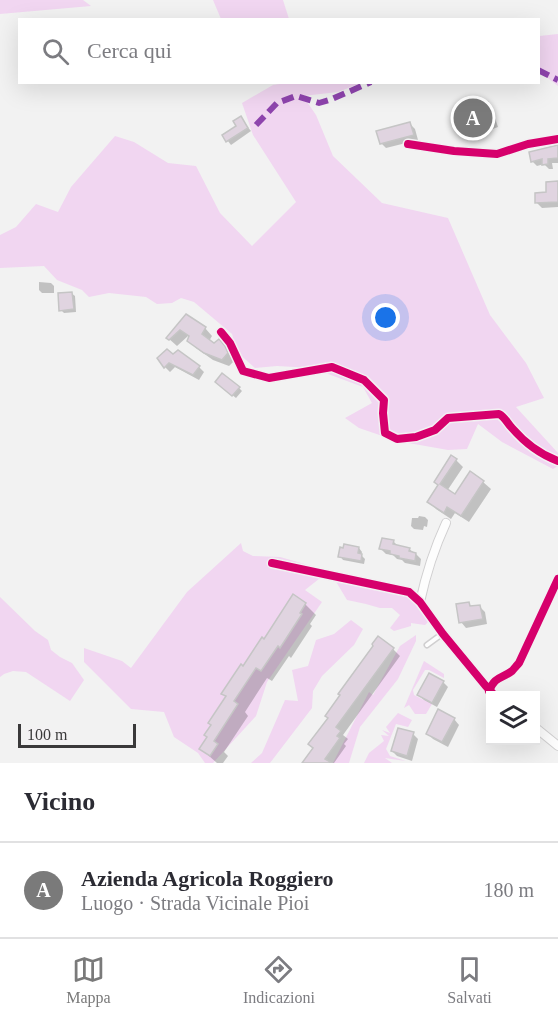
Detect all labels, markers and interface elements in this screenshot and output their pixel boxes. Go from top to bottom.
search box [18,18,540,84]
icon: search [39,35,72,68]
text: Cerca qui [87,38,172,63]
pin: A [454,96,492,140]
your location [371,303,400,332]
map controls [486,691,540,745]
button: layers [486,691,540,745]
scale bar [18,721,136,748]
text: 100 m [27,726,67,743]
text: Vicino [24,787,95,816]
text: Azienda Agricola Roggiero [81,866,334,891]
text: A [36,879,51,901]
text: 180 m [483,879,534,901]
text: Luogo · Strada Vicinale Pioi [81,892,309,914]
tab: Mappa [66,953,111,1007]
tab: Indicazioni [243,953,315,1007]
tab: Salvati [447,953,492,1007]

